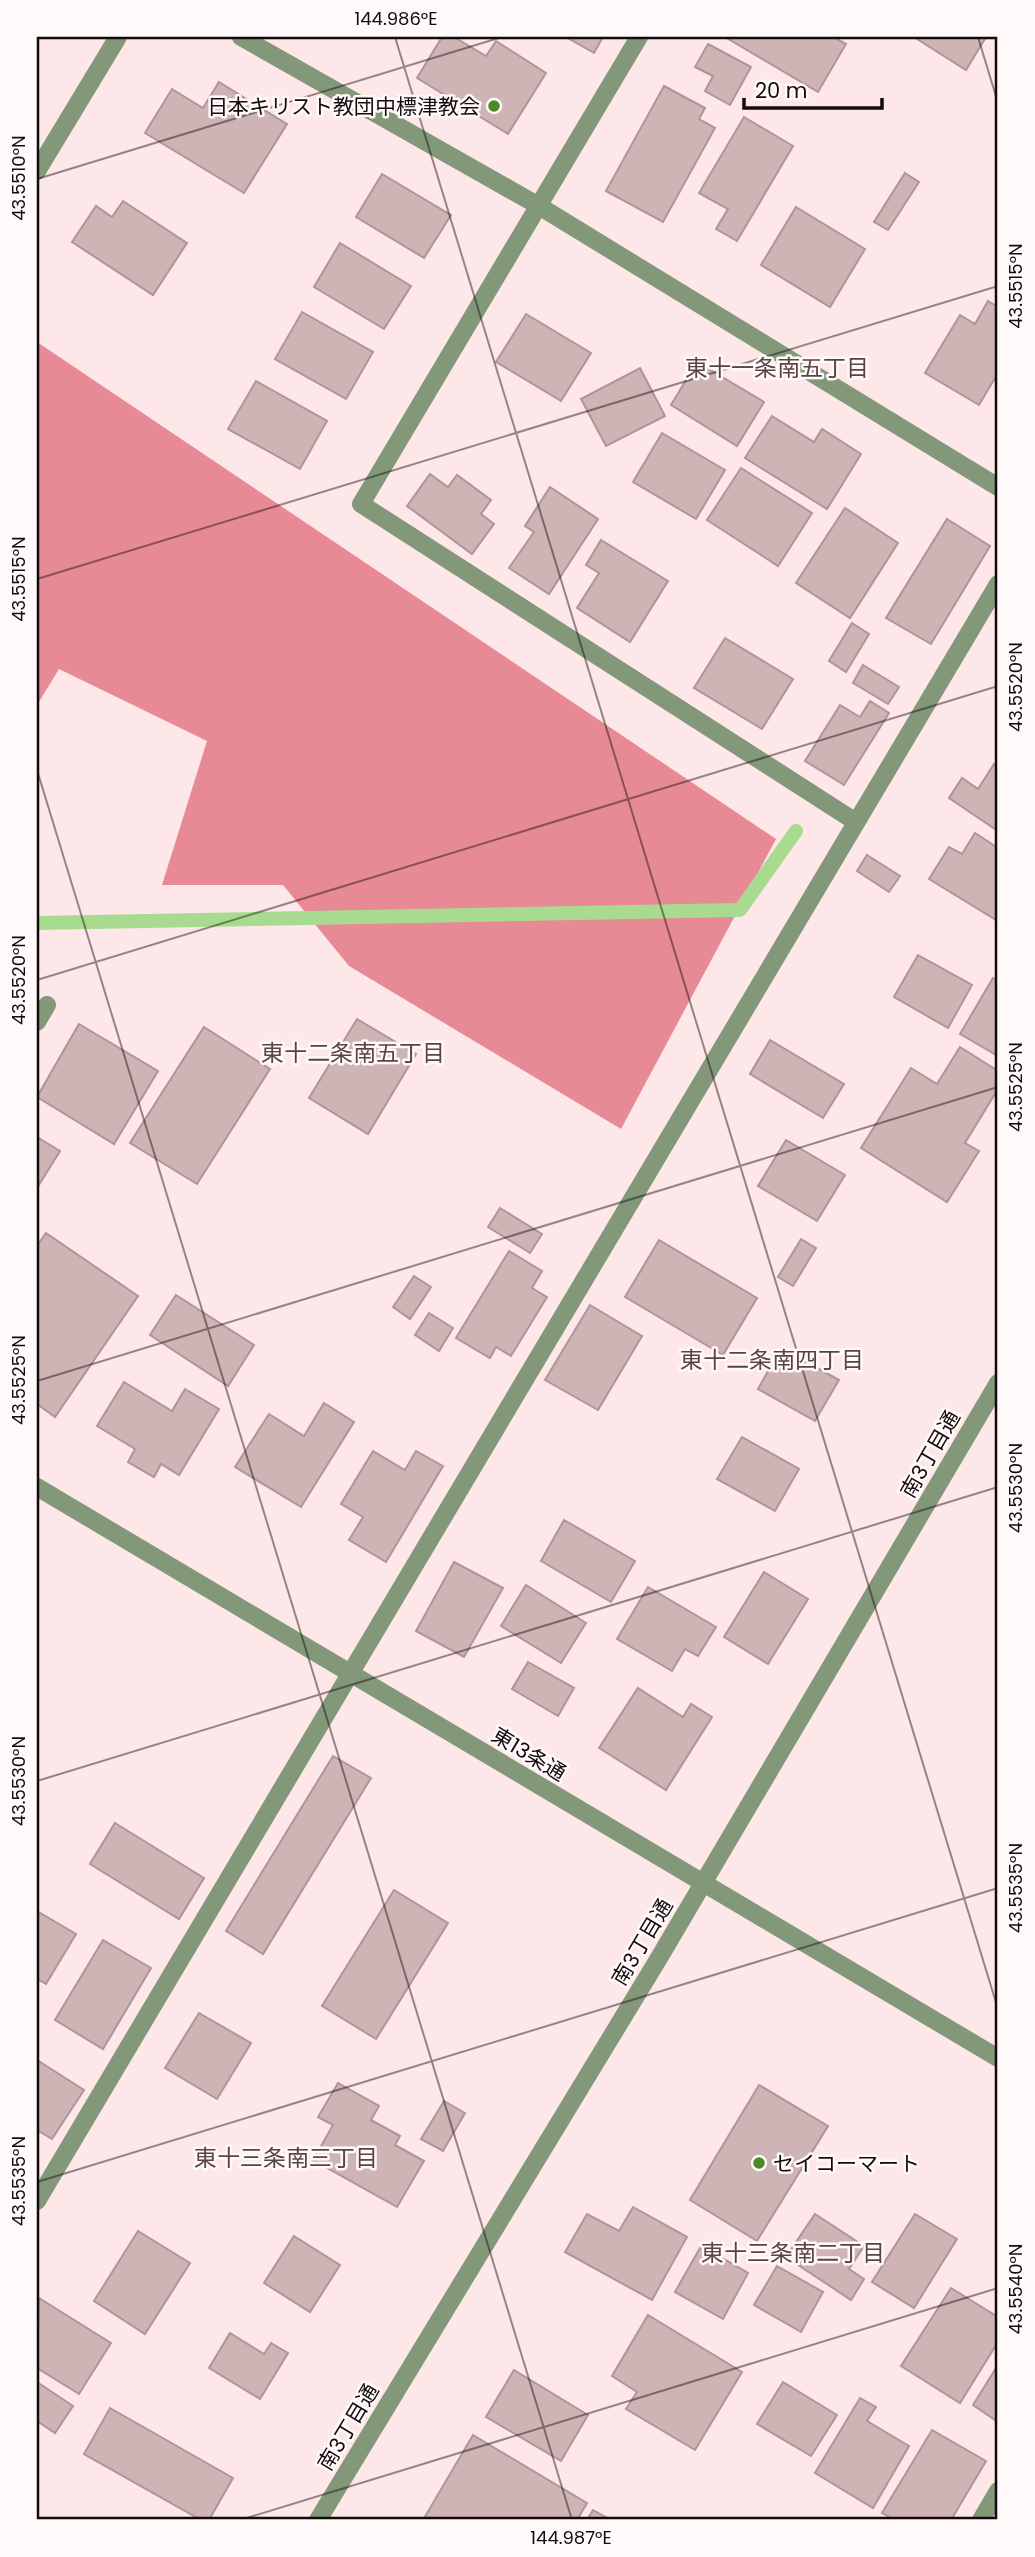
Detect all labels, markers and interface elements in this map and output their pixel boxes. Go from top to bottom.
text: 144.986°E [355,6,437,31]
scale bar [744,66,883,110]
text: 20 m [755,76,808,105]
place label: 日本キリスト教団中標津教会 [207,92,480,121]
marker: 日本キリスト教団中標津教会 [486,98,502,114]
text: 43.5510°N [6,135,31,221]
text: 43.5515°N [1003,243,1028,329]
district label: 東十一条南五丁目 [685,352,869,384]
text: 43.5515°N [6,536,31,622]
text: 43.5520°N [1003,642,1028,732]
text: 43.5520°N [6,935,31,1025]
district label: 東十二条南五丁目 [261,1037,445,1069]
text: 43.5525°N [1003,1042,1028,1132]
text: 43.5525°N [6,1335,31,1425]
district label: 東十二条南四丁目 [680,1344,864,1376]
street label: 南3丁目通 [893,1405,967,1503]
text: 43.5530°N [1003,1443,1028,1533]
street label: 東13条通 [486,1720,572,1788]
text: 43.5530°N [6,1736,31,1826]
text: 43.5535°N [1003,1843,1028,1933]
street label: 南3丁目通 [605,1893,679,1991]
text: 43.5535°N [6,2136,31,2226]
district label: 東十三条南三丁目 [194,2142,378,2174]
place label: セイコーマート [773,2149,920,2178]
marker: セイコーマート [751,2155,767,2171]
district label: 東十三条南二丁目 [701,2237,885,2269]
text: 43.5540°N [1003,2244,1028,2334]
street label: 南3丁目通 [311,2378,385,2476]
text: 144.987°E [530,2525,612,2550]

